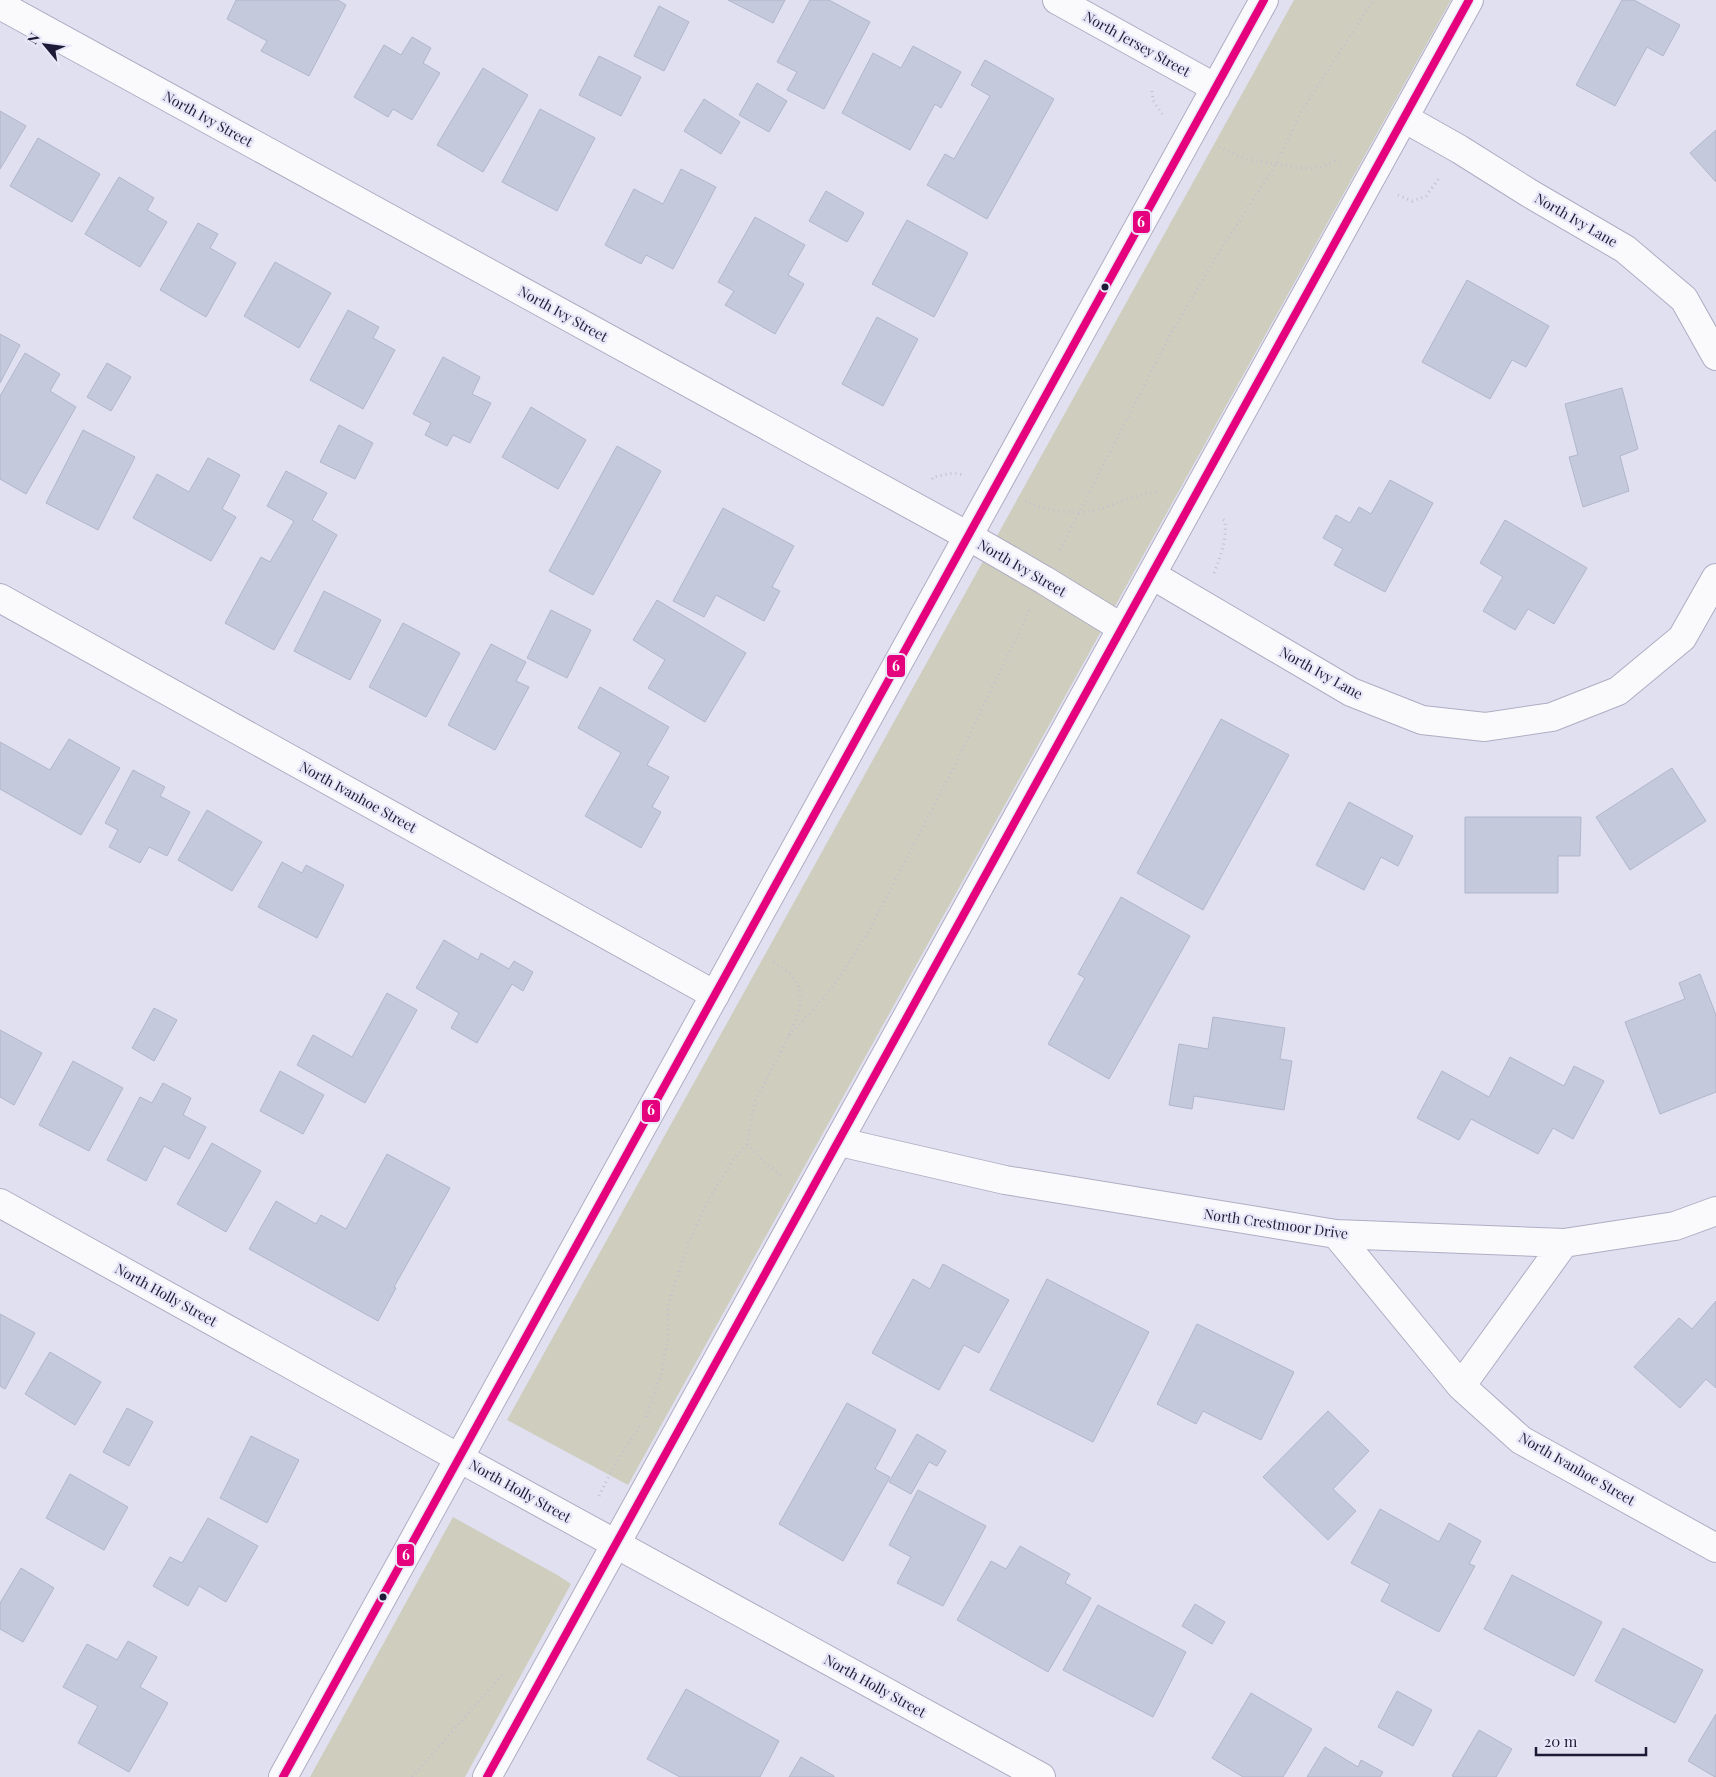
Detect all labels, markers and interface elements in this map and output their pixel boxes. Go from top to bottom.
street label: North Jersey Street [1081,6,1195,81]
north arrow [20,20,70,70]
text: N [22,29,44,47]
street label: North Ivy Street [160,86,257,151]
street label: North Ivy Lane [1531,188,1621,251]
line badge: 6 [1132,210,1151,234]
text: 6 [1137,212,1145,231]
street label: North Ivy Street [515,281,612,346]
unlabelled marker [1100,282,1110,292]
street label: North Ivy Street [974,534,1071,601]
street label: North Ivy Lane [1276,642,1366,703]
line badge: 6 [886,654,906,678]
text: 6 [892,656,900,675]
street label: North Ivanhoe Street [296,757,421,837]
line badge: 6 [641,1099,661,1123]
text: 6 [647,1100,655,1119]
street label: North Crestmoor Drive [1203,1204,1349,1243]
street label: North Holly Street [112,1259,222,1331]
street label: North Ivanhoe Street [1516,1428,1640,1510]
street label: North Holly Street [466,1455,576,1527]
line badge: 6 [396,1543,415,1567]
text: 6 [402,1545,410,1564]
unlabelled marker [378,1592,388,1602]
street label: North Holly Street [821,1650,931,1722]
scale bar [1536,1724,1646,1756]
text: 20 m [1544,1731,1578,1751]

